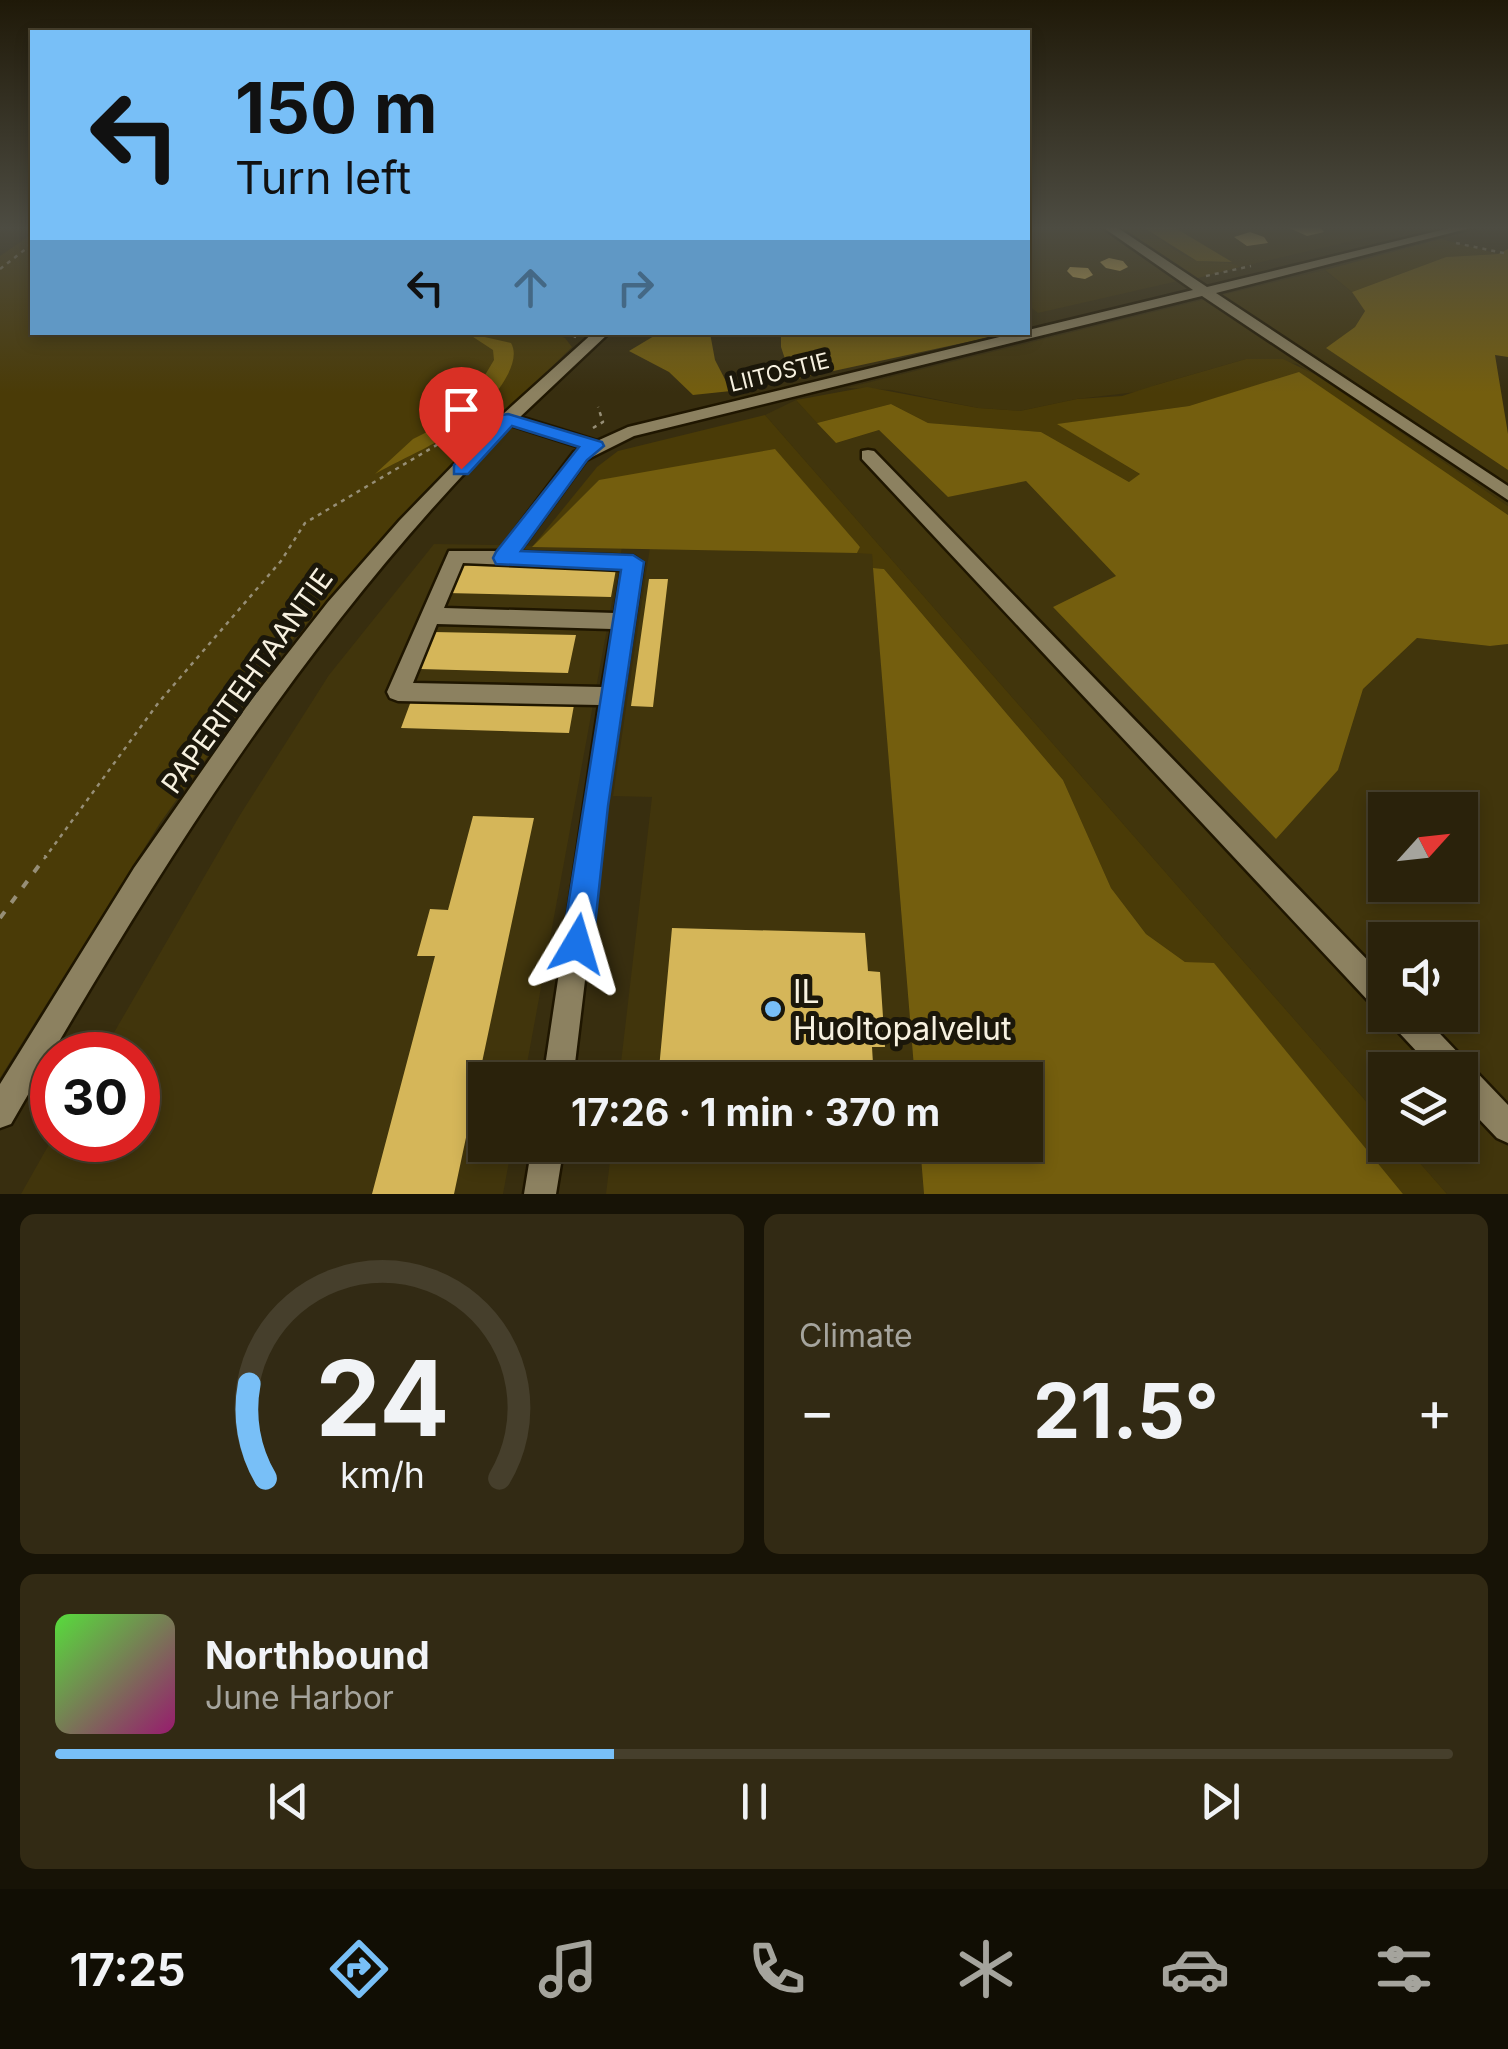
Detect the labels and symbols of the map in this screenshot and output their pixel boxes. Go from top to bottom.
street label: LIITOSTIE [726,347,832,397]
pin [419,367,504,470]
street label: PAPERITEHTAANTIE [154,562,340,800]
north arrow [1368,792,1478,902]
position arrow [525,892,629,996]
place label: IL Huoltopalvelut [793,972,1011,1048]
marker: IL Huoltopalvelut [762,998,784,1020]
speed limit sign: 30 [30,1032,160,1162]

